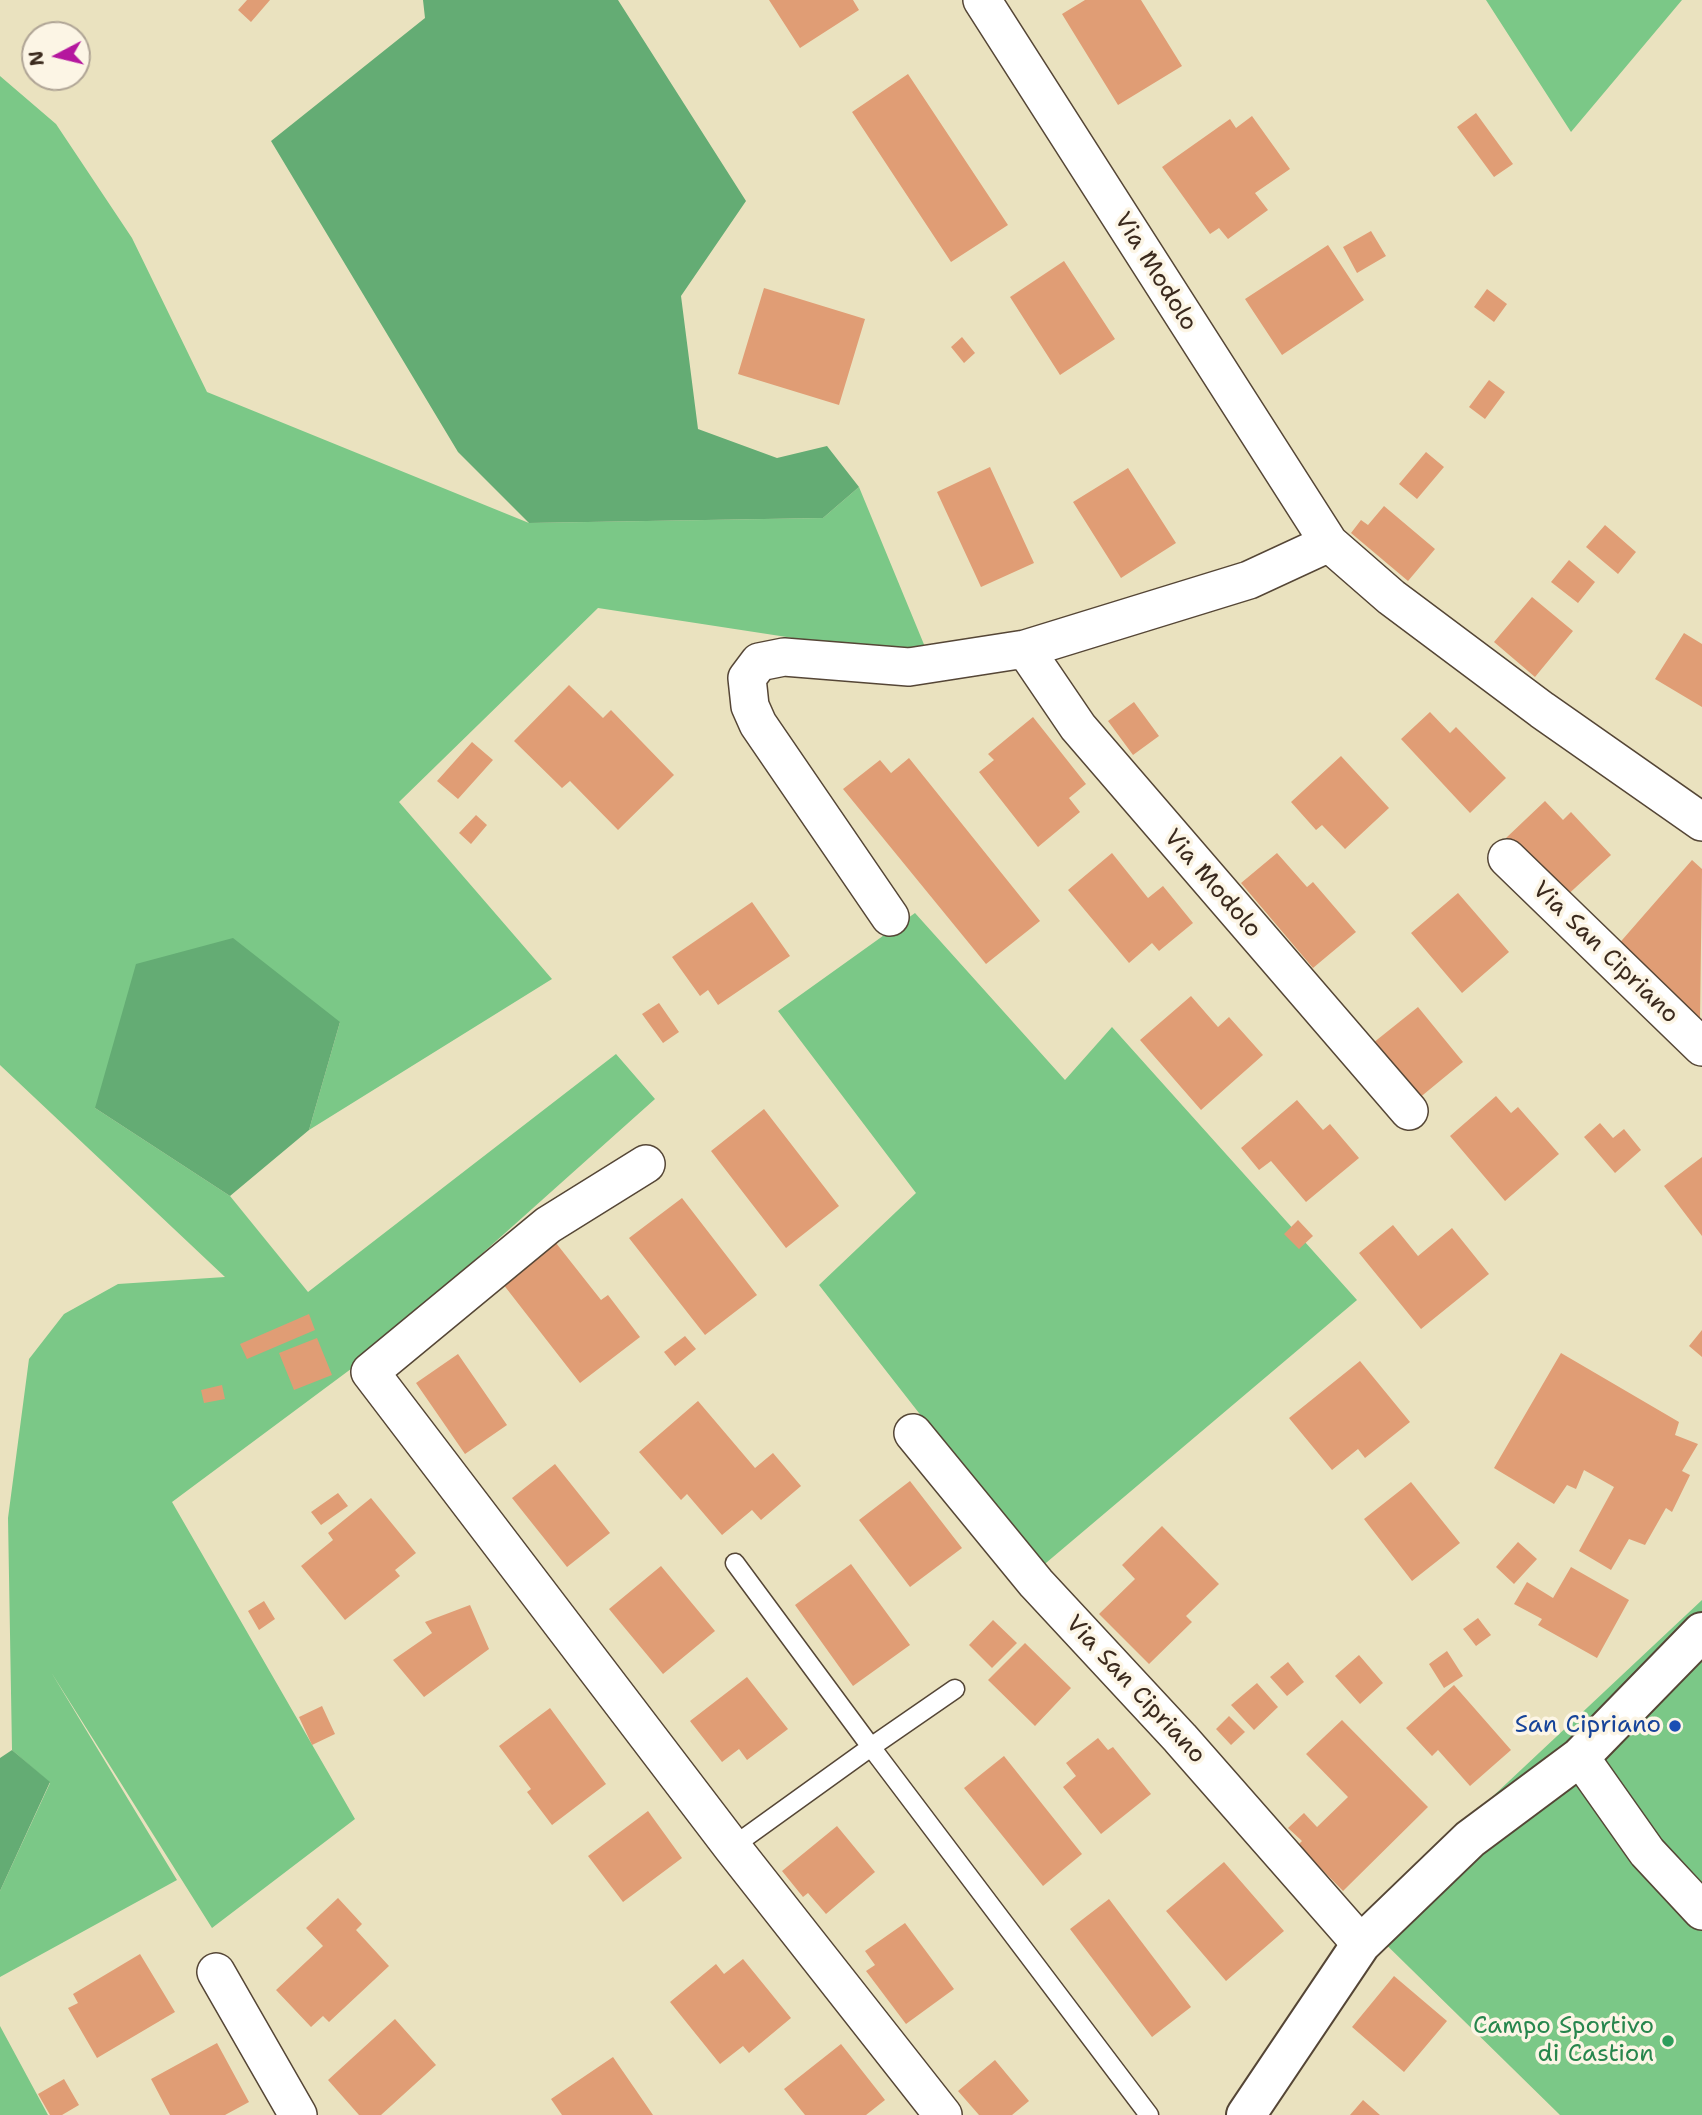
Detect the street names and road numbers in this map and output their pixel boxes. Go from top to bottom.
street label: Via Modolo [1107,208,1203,336]
street label: Via Modolo [1157,824,1267,944]
street label: Via San Cipriano [1526,876,1684,1030]
street label: Via San Cipriano [1059,1610,1211,1770]

